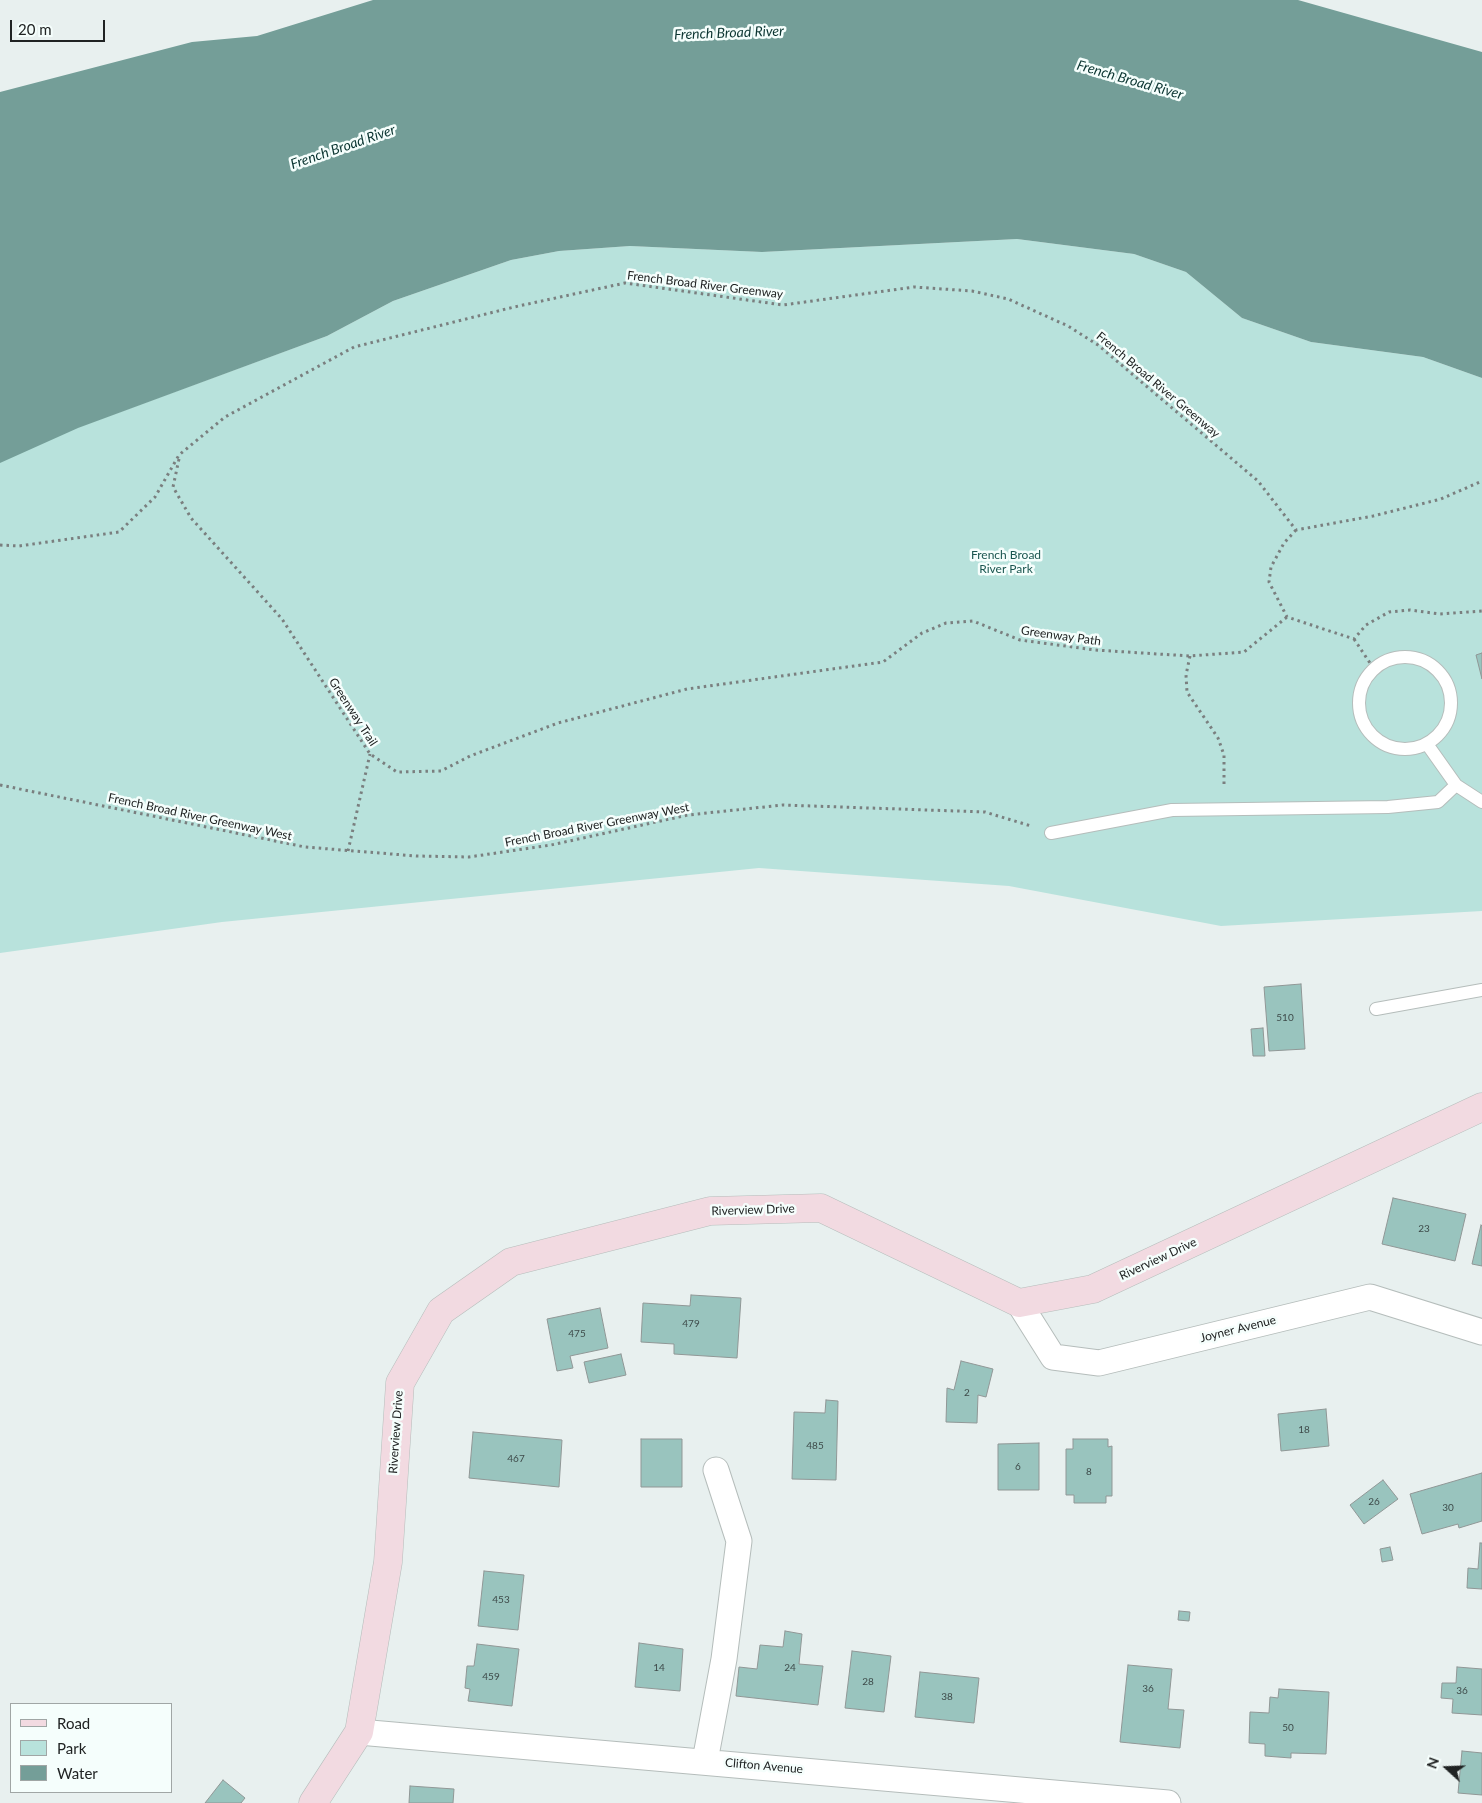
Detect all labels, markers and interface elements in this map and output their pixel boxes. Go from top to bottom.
scale bar [12,10,108,42]
text: 20 m [18,20,52,38]
water label: French Broad River [674,23,784,43]
water label: French Broad River [1075,57,1185,103]
water label: French Broad River [288,121,398,173]
street label: French Broad River Greenway [626,268,784,302]
street label: French Broad River Greenway [1093,329,1223,441]
park label: French Broad River Park [971,548,1041,576]
street label: Greenway Path [1020,623,1102,649]
street label: Greenway Trail [326,675,380,749]
street label: French Broad River Greenway West [107,790,293,844]
street label: French Broad River Greenway West [504,800,690,850]
house number: 510 [1276,1012,1294,1024]
street label: Riverview Drive [711,1201,795,1219]
house number: 23 [1418,1223,1430,1235]
street label: Riverview Drive [1117,1235,1199,1283]
street label: Joyner Avenue [1198,1313,1278,1345]
house number: 479 [682,1318,700,1330]
house number: 475 [568,1328,586,1340]
house number: 2 [964,1387,970,1399]
street label: Riverview Drive [386,1390,406,1474]
house number: 18 [1298,1424,1310,1436]
house number: 485 [806,1440,824,1452]
house number: 467 [507,1453,525,1465]
house number: 6 [1015,1461,1021,1473]
house number: 8 [1086,1466,1092,1478]
house number: 26 [1368,1496,1380,1508]
house number: 30 [1442,1502,1454,1514]
house number: 453 [492,1594,510,1606]
house number: 14 [653,1662,665,1674]
house number: 24 [784,1662,796,1674]
house number: 459 [482,1671,500,1683]
house number: 28 [862,1676,874,1688]
house number: 36 [1142,1683,1154,1695]
house number: 36 [1456,1685,1468,1697]
house number: 38 [941,1691,953,1703]
legend [10,1703,172,1793]
text: Road [57,1714,90,1732]
house number: 50 [1282,1722,1294,1734]
text: Park [57,1739,86,1757]
north arrow [1422,1743,1472,1793]
street label: Clifton Avenue [724,1755,804,1777]
text: N [1423,1755,1442,1771]
text: Water [57,1764,98,1782]

